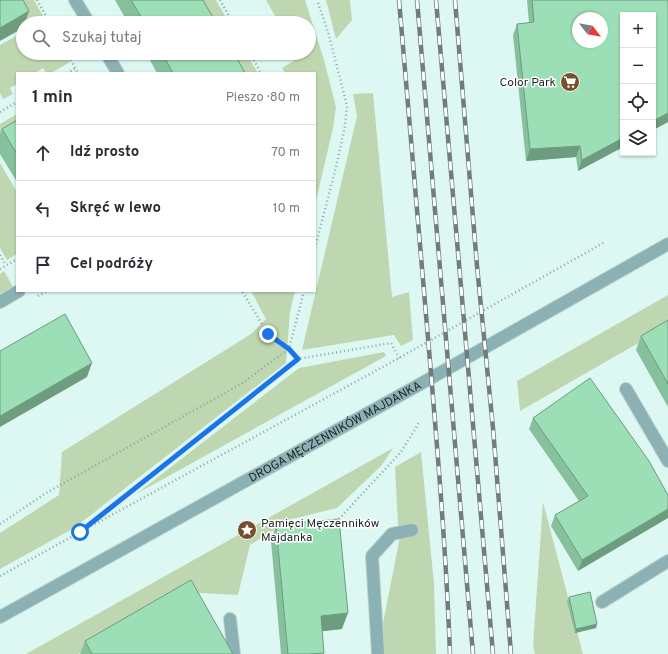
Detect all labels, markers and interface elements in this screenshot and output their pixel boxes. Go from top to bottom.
north arrow [572,12,608,48]
map controls [620,12,656,156]
button: + [620,12,656,48]
search box [16,16,316,60]
icon: search [30,27,52,49]
text: Szukaj tutaj [62,29,142,48]
button: − [620,48,656,84]
supermarket icon: Color Park [559,71,581,93]
place label: Color Park [499,75,556,91]
button: locate [620,84,656,120]
text: 1 min [32,87,73,109]
text: Pieszo · 80 m [226,90,300,106]
button: layers [620,120,656,156]
icon: ahead [32,142,54,164]
text: Idź prosto [70,143,139,162]
text: 70 m [271,145,300,161]
icon: left [32,198,54,220]
text: Skręć w lewo [70,199,161,218]
text: 10 m [273,201,300,217]
icon: arrive [32,254,54,276]
text: Cel podróży [70,255,153,274]
route end [259,325,277,343]
street label: DROGA MĘCZENNIKÓW MAJDANKA [246,378,425,487]
place label: Pamięci Męczenników Majdanka [261,516,380,546]
place icon: Pamięci Męczenników Majdanka [236,519,258,541]
route start [71,523,89,541]

